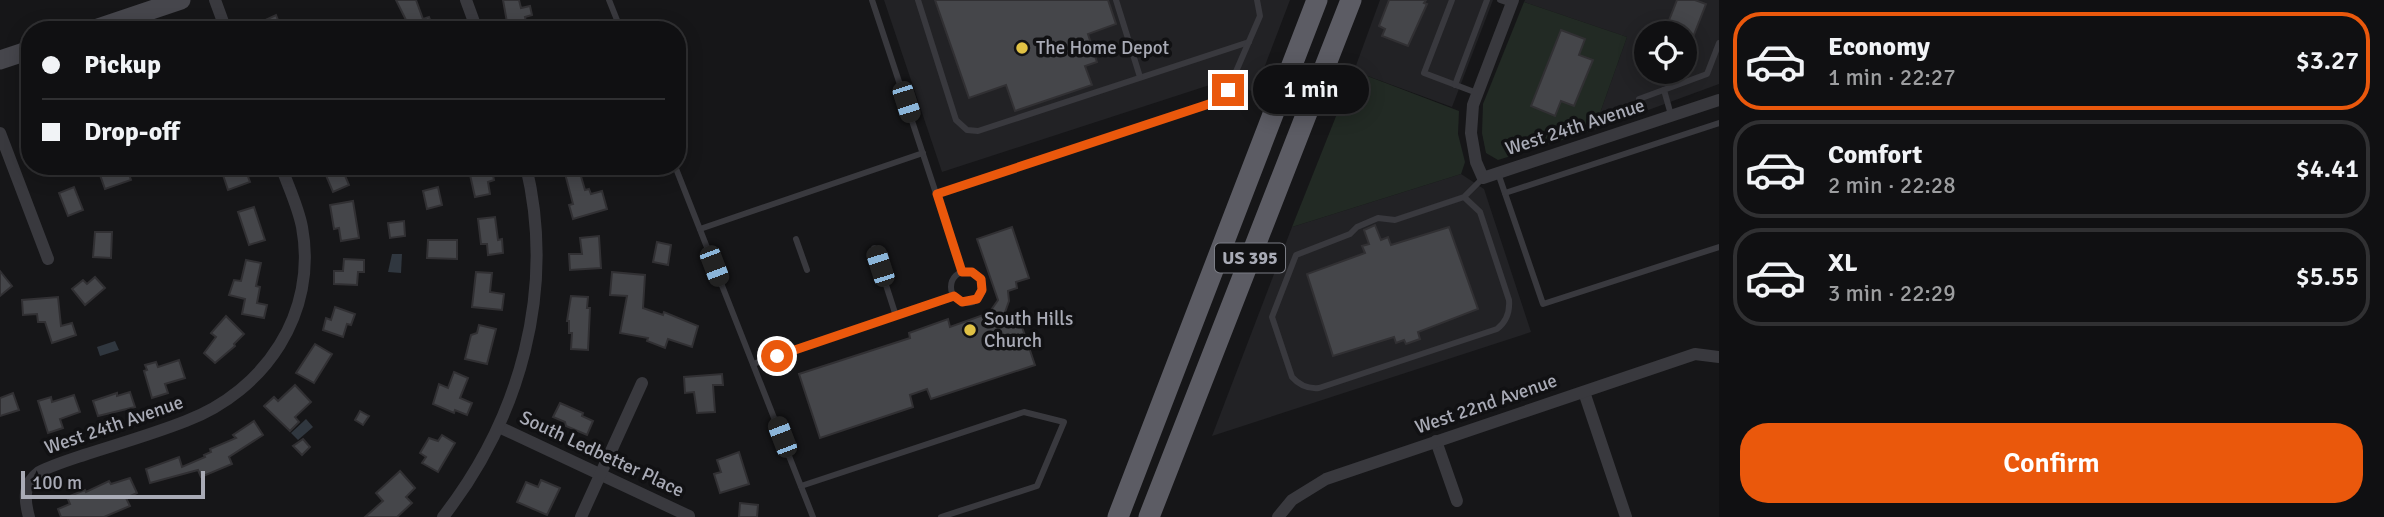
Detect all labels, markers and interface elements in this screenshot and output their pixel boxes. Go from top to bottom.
map controls [1634,21,1697,84]
button: locate [1634,21,1697,84]
icon: car [1744,30,1807,93]
text: Economy [1828,31,1930,63]
place label: The Home Depot [1036,36,1170,60]
marker: The Home Depot [1014,40,1030,56]
text: $3.27 [2296,45,2359,77]
text: Pickup [84,49,161,81]
text: 1 min · 22:27 [1828,63,1956,92]
callout: 1 min [1252,66,1368,114]
route end [1212,74,1244,106]
text: 1 min [1283,75,1339,104]
car [890,79,923,125]
street label: West 24th Avenue [1502,93,1648,161]
text: Drop-off [84,116,180,148]
icon: car [1744,138,1807,201]
text: Comfort [1828,139,1922,171]
text: $4.41 [2296,153,2359,185]
text: 2 min · 22:28 [1828,171,1956,200]
car [697,243,732,289]
car [864,243,897,289]
road number: US 395 [1215,244,1285,272]
icon: car [1744,246,1807,309]
text: XL [1828,247,1858,279]
text: $5.55 [2296,261,2359,293]
text: 3 min · 22:29 [1828,279,1956,308]
place label: South Hills Church [984,307,1073,353]
marker: South Hills Church [962,322,978,338]
route start [761,340,793,372]
street label: West 22nd Avenue [1412,368,1560,440]
street label: West 24th Avenue [41,390,187,460]
street label: South Ledbetter Place [516,405,688,503]
car [765,414,800,460]
button: Confirm [1740,423,2363,503]
scale bar [21,468,205,500]
text: 100 m [32,471,82,495]

